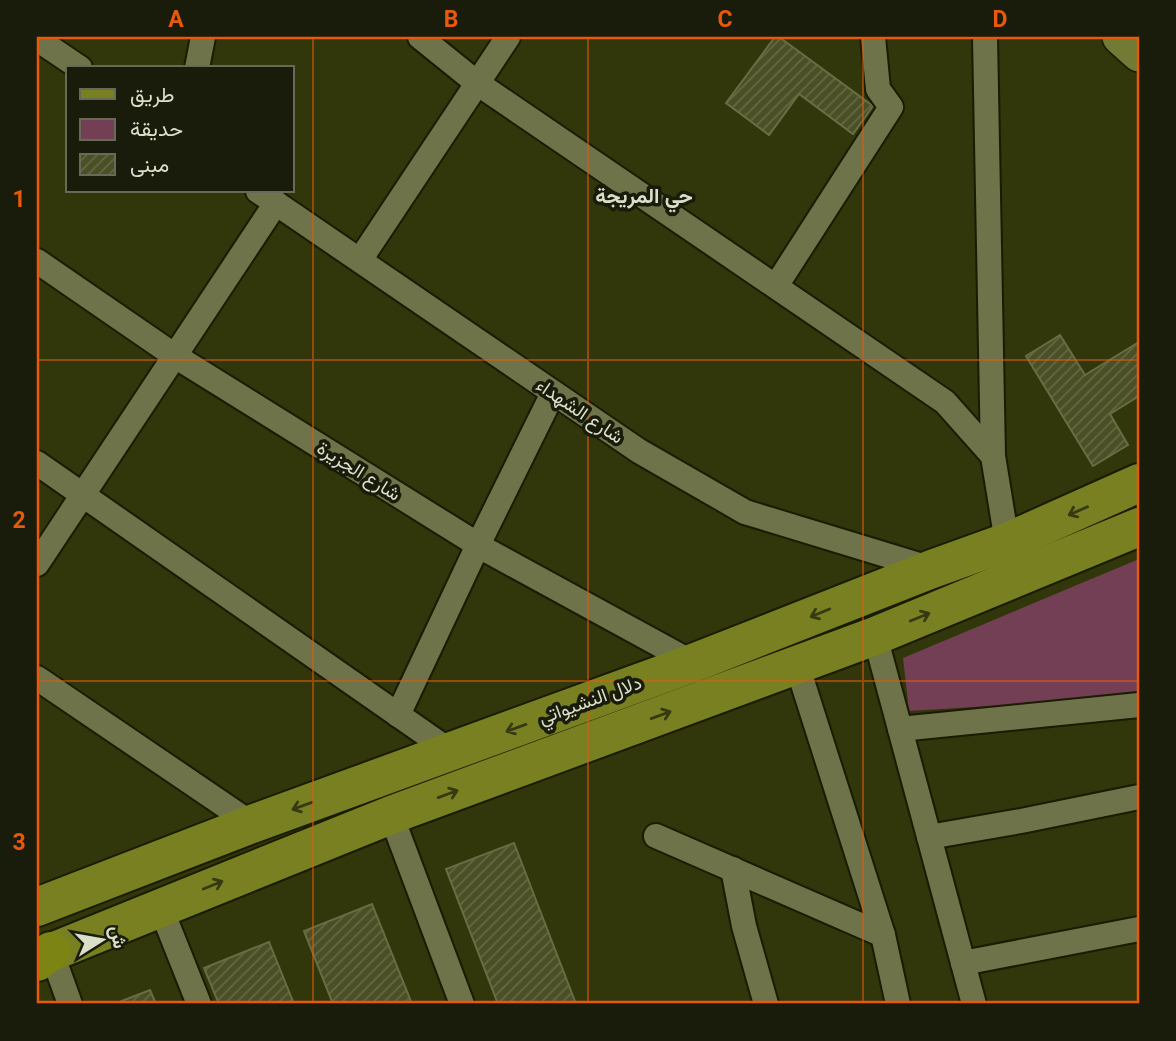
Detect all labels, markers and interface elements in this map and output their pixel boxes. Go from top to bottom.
text: A [168,6,184,33]
text: B [444,6,458,33]
text: C [717,6,733,33]
text: D [993,6,1007,33]
legend [66,66,294,192]
text: طريق [130,83,175,108]
text: حديقة [130,117,183,141]
text: مبنى [130,153,169,177]
district label: حي المريجة [595,184,693,213]
text: 1 [12,186,26,213]
street label: شارع الشهداء [531,373,628,449]
street label: شارع الجزيرة [312,436,405,507]
one-way arrow [1067,506,1089,519]
text: 2 [12,507,26,534]
one-way arrow [810,608,832,621]
one-way arrow [909,610,930,623]
street label: دلال النشيواتي [535,671,646,733]
one-way arrow [650,708,672,720]
one-way arrow [505,722,527,735]
one-way arrow [436,787,458,799]
one-way arrow [292,800,314,813]
text: 3 [12,829,26,856]
one-way arrow [202,878,224,891]
north arrow [66,904,136,974]
text: ش [105,923,132,950]

